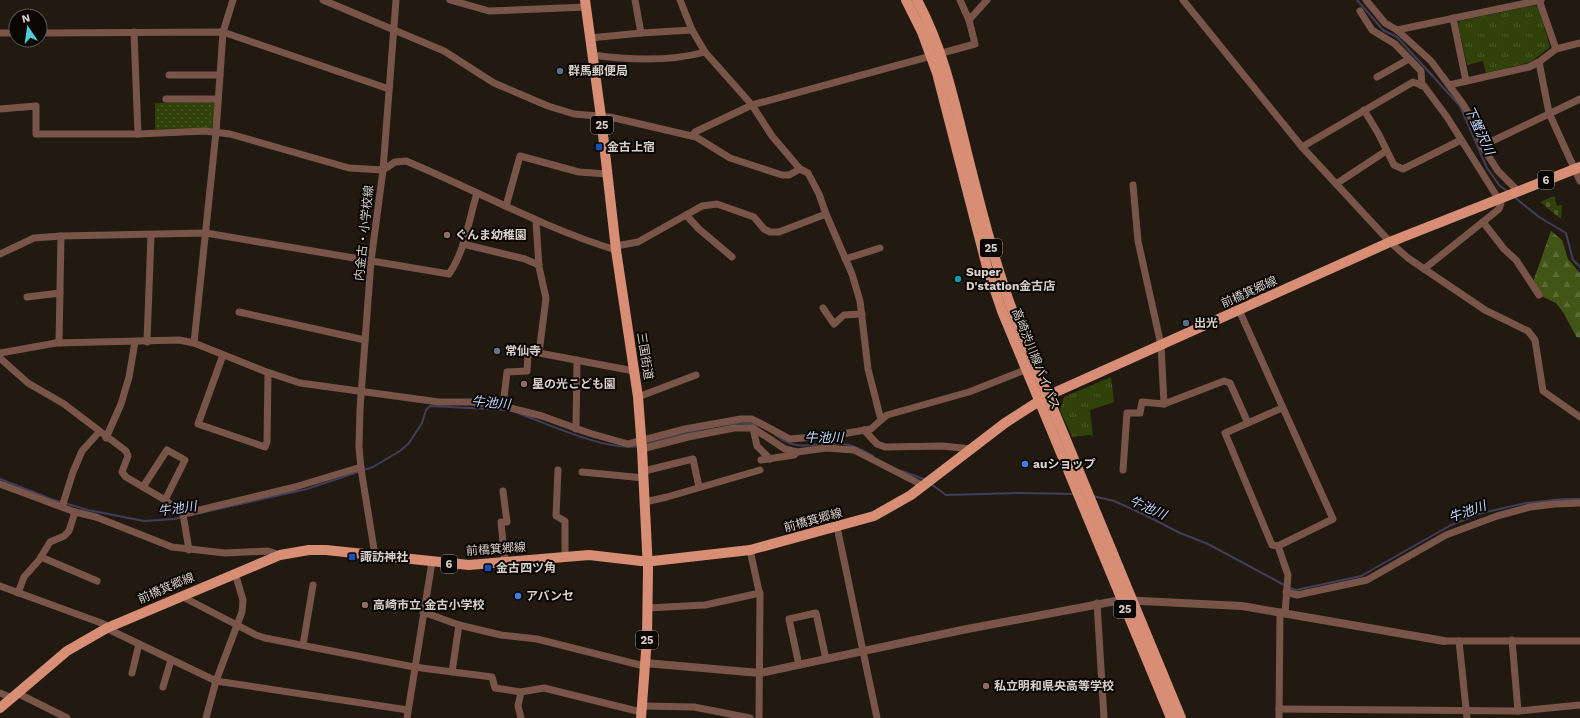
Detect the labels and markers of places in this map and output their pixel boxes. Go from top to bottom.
place label: 群馬郵便局 [568,64,628,78]
marker: 群馬郵便局 [555,66,565,76]
place label: 金古上宿 [607,140,655,154]
marker: 金古上宿 [594,142,604,152]
place label: ぐんま幼稚園 [455,228,527,242]
marker: ぐんま幼稚園 [442,230,452,240]
place label: Super D'station金古店 [966,265,1055,293]
marker: Super D'station金古店 [953,274,963,284]
place label: 出光 [1194,316,1218,330]
marker: 出光 [1181,318,1191,328]
place label: 常仙寺 [505,344,541,358]
marker: 常仙寺 [492,346,502,356]
place label: 星の光こども園 [532,377,616,391]
marker: 星の光こども園 [519,379,529,389]
place label: auショップ [1033,457,1095,471]
marker: auショップ [1020,459,1030,469]
place label: 諏訪神社 [360,550,408,564]
marker: 諏訪神社 [347,552,357,562]
place label: 金古四ツ角 [496,561,556,575]
marker: 金古四ツ角 [483,563,493,573]
place label: アバンセ [526,589,574,603]
marker: アバンセ [513,591,523,601]
place label: 高崎市立 金古小学校 [373,598,484,612]
marker: 高崎市立 金古小学校 [360,600,370,610]
place label: 私立明和県央高等学校 [994,679,1114,693]
marker: 私立明和県央高等学校 [981,681,991,691]

